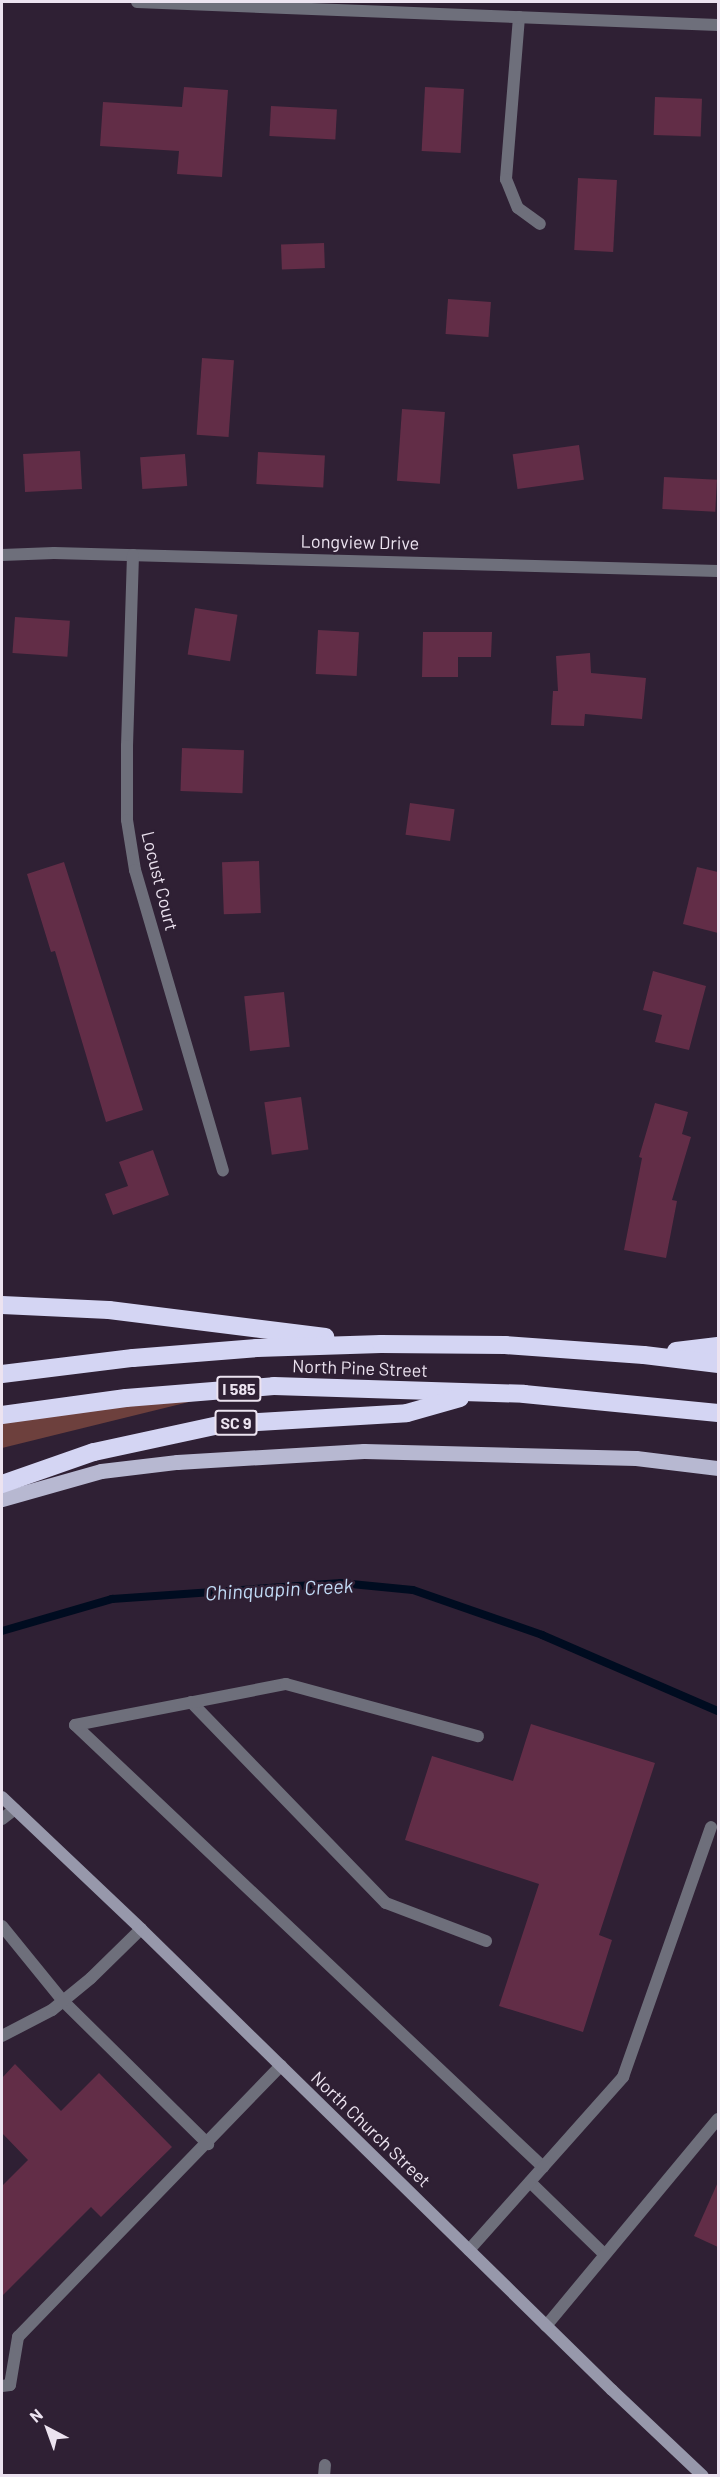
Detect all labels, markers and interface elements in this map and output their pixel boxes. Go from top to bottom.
street label: Longview Drive [301,530,419,554]
street label: Locust Court [137,829,183,933]
street label: North Pine Street [292,1355,428,1381]
road number: I 585 [215,1376,263,1402]
road number: SC 9 [214,1410,258,1436]
water label: Chinquapin Creek [204,1573,354,1605]
street label: North Church Street [307,2067,435,2191]
north arrow [18,2399,78,2459]
text: N [26,2404,46,2426]

